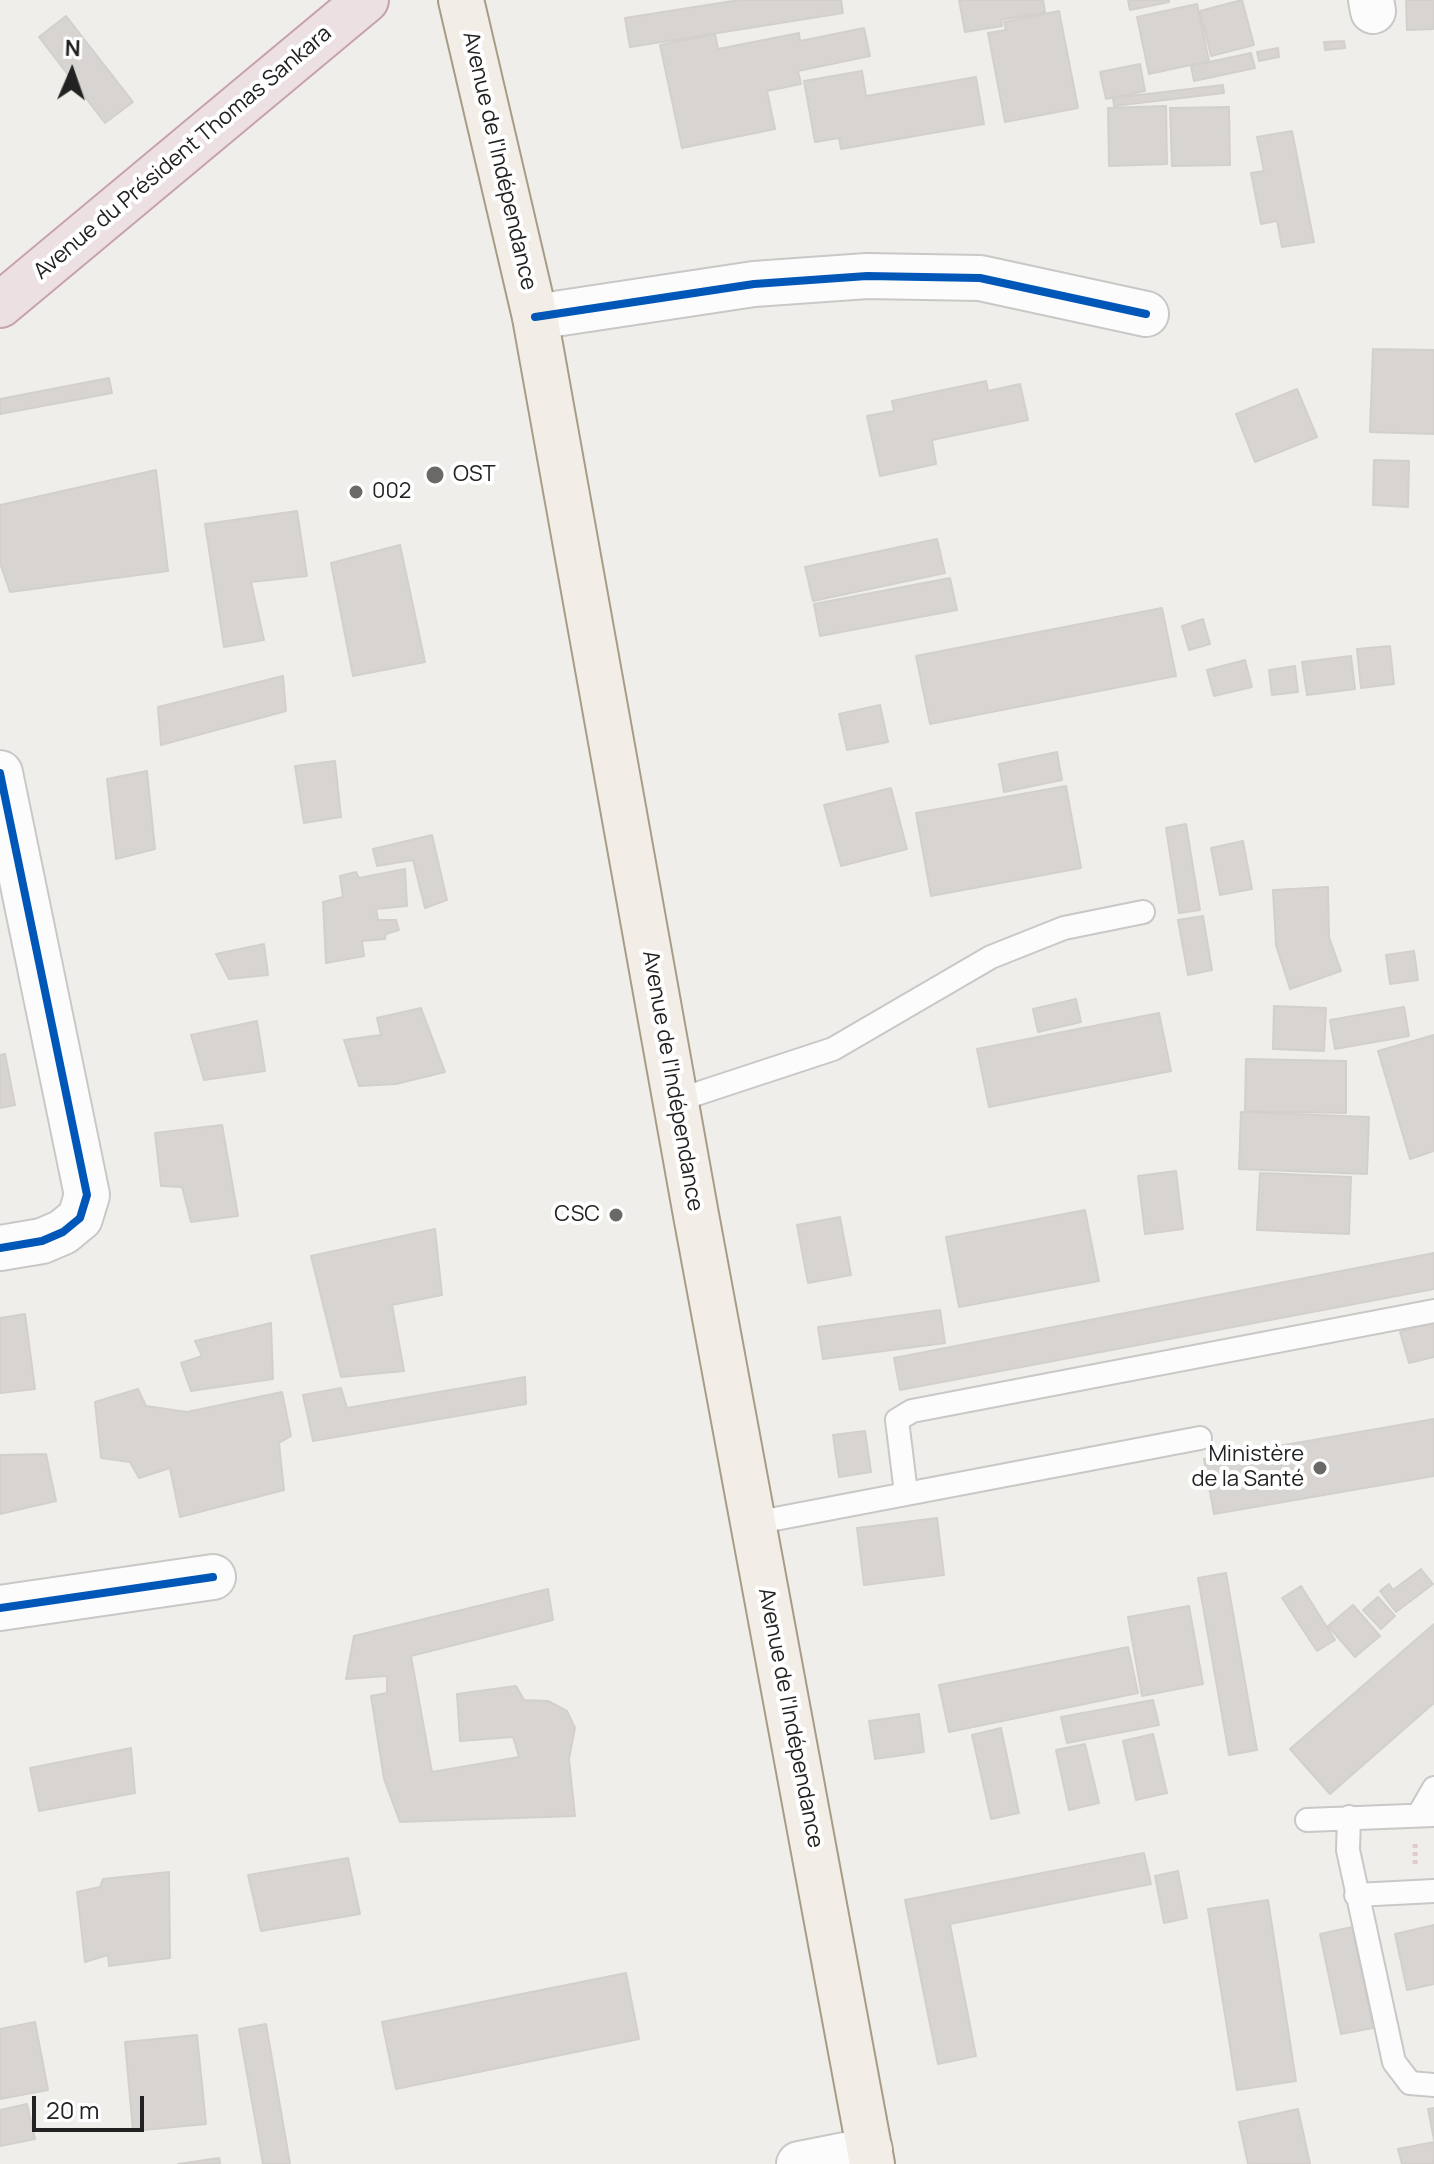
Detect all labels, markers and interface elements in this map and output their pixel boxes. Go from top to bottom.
street label: Avenue du Président Thomas Sankara [29,21,337,285]
street label: Avenue de l'Indépendance [456,29,542,293]
north arrow [32,32,112,112]
text: N [64,33,81,63]
place label: OST [453,462,496,488]
marker: OST [424,464,446,486]
place label: 002 [372,479,411,505]
marker: 002 [347,483,365,501]
street label: Avenue de l'Indépendance [636,949,708,1213]
place label: CSC [554,1202,600,1228]
marker: CSC [607,1206,625,1224]
place label: Ministère de la Santé [1191,1442,1304,1494]
marker: Ministère de la Santé [1311,1459,1329,1477]
street label: Avenue de l'Indépendance [752,1586,828,1850]
scale bar [36,2080,148,2130]
text: 20 m [46,2093,99,2126]

